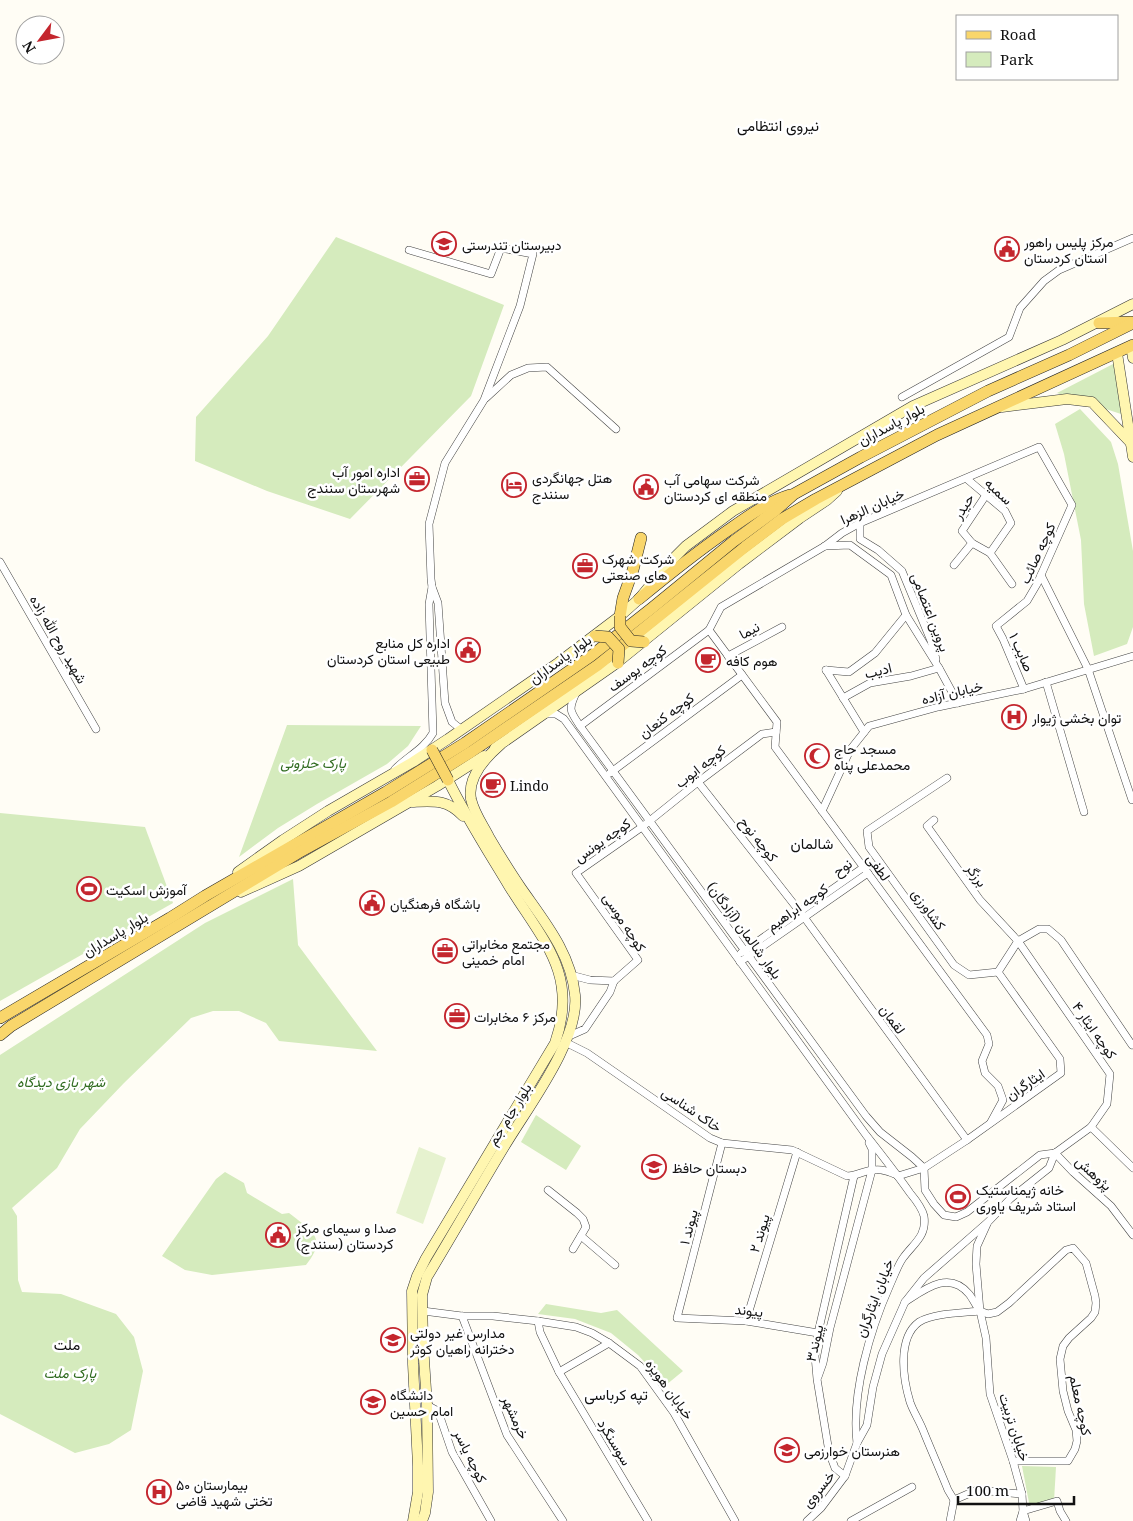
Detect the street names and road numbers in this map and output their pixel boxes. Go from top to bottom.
street label: بلوار پاسداران [854,399,928,450]
street label: سمیه [981,473,1017,509]
street label: خیابان الزهرا [837,483,907,529]
street label: حیدر [947,490,978,523]
street label: کوچه صائب [1015,519,1060,587]
street label: پروین اعتصامی [906,570,955,655]
street label: شهید روح الله زاده [24,591,92,688]
street label: نیما [735,617,763,643]
street label: بلوار پاسداران [525,630,596,689]
street label: صایب ۱ [1005,630,1039,675]
street label: کوچه یوسف [604,640,671,697]
street label: ادیب [862,657,894,683]
street label: خیابان آزاده [919,676,985,708]
street label: کوچه کنعان [634,688,698,743]
street label: کوچه ایوب [671,740,730,793]
street label: کوچه یونس [570,813,635,867]
street label: کوچه نوح [734,813,783,867]
street label: لطفی [863,849,895,885]
street label: نوح [829,854,857,882]
street label: برزگر [962,859,992,890]
street label: بلوار شالمان (آزادگان) [703,878,787,982]
street label: کوچه ابراهیم [762,879,832,936]
street label: کشاورزی [907,884,951,934]
street label: کوچه موسی [598,889,651,956]
street label: بلوار پاسداران [79,907,152,962]
street label: کوچه ایثار ۴ [1068,998,1122,1063]
street label: لقمان [876,1000,910,1038]
street label: ایثارگران [1002,1064,1048,1104]
street label: بلوار جام جم [482,1079,536,1149]
street label: خاک شناسی [658,1082,726,1136]
street label: پژوهش [1071,1151,1117,1195]
street label: پیوند ۱ [674,1207,703,1247]
street label: پیوند ۲ [744,1211,775,1255]
street label: خیابان ایثارگران [850,1256,898,1340]
street label: پیوند [734,1299,764,1322]
street label: پیوند۳ [801,1322,828,1364]
street label: خیابان هویزه [642,1355,698,1423]
street label: کوچه معلم [1064,1373,1097,1437]
street label: خیابان تربیت [995,1390,1035,1464]
street label: خرمشهر [498,1392,534,1442]
street label: سوسنگرد [594,1415,636,1469]
street label: کوچه یاسر [449,1425,492,1486]
street label: خسروی [797,1467,839,1511]

